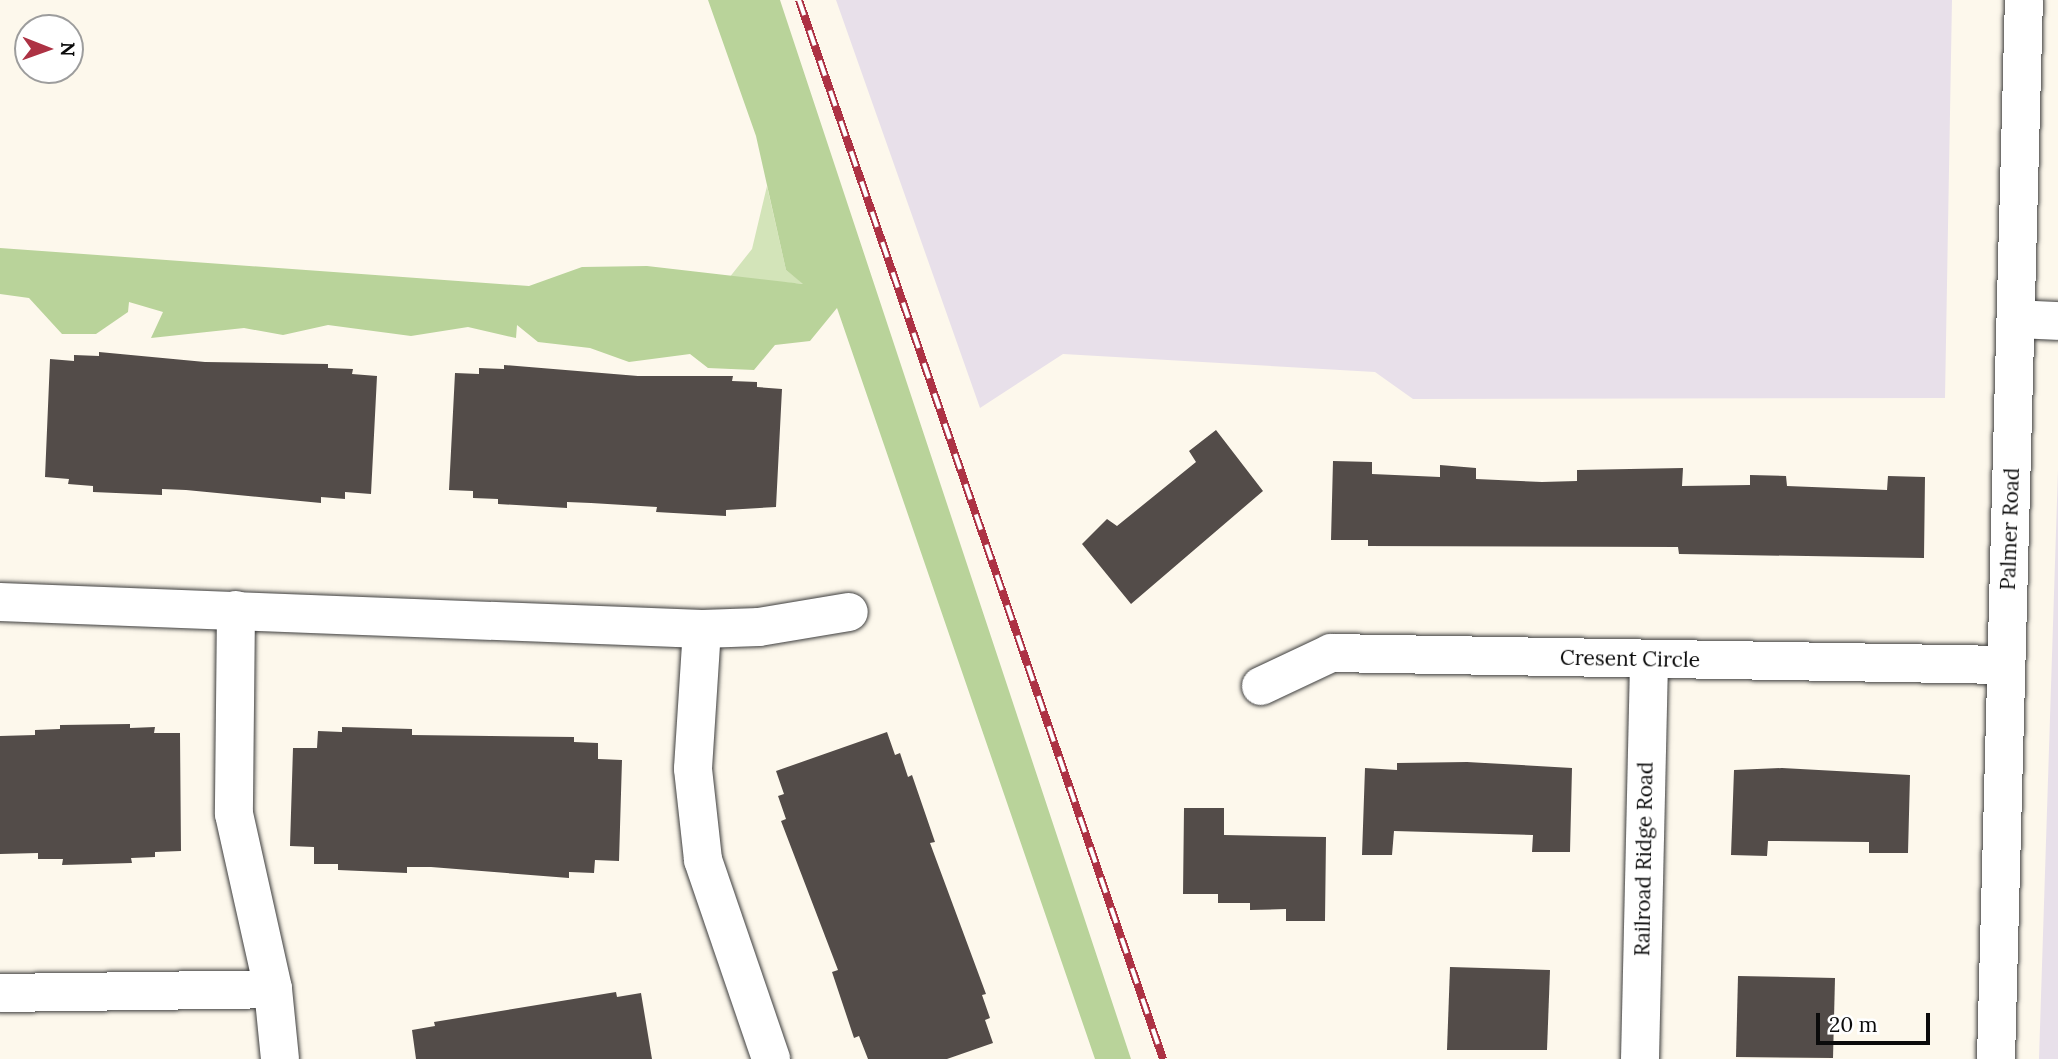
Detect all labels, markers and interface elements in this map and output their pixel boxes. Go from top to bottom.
north arrow [14,14,84,84]
text: N [56,42,80,57]
street label: Palmer Road [1995,467,2025,591]
street label: Cresent Circle [1560,645,1700,673]
street label: Railroad Ridge Road [1630,762,1658,956]
scale bar [1820,1000,1934,1044]
text: 20 m [1829,1011,1878,1038]

